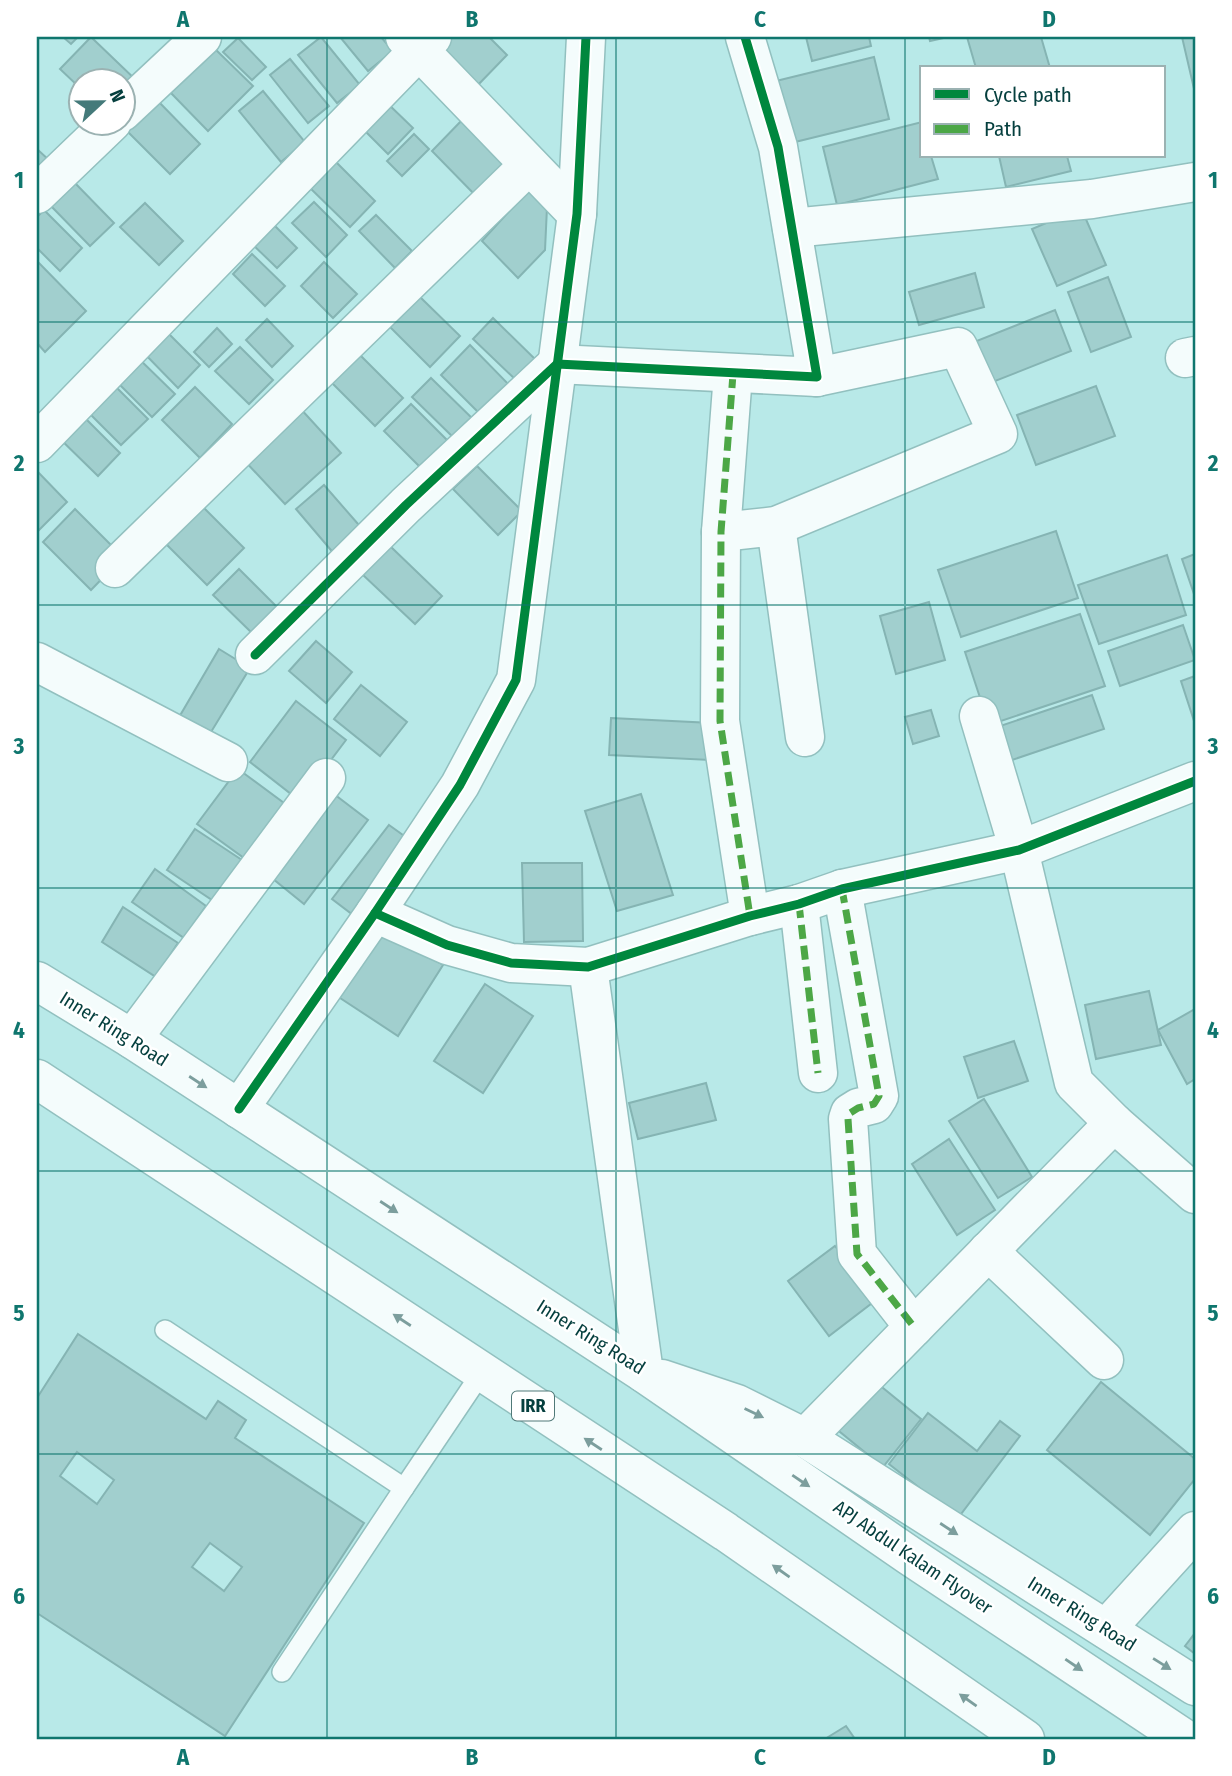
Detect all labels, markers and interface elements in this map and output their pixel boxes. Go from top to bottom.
text: A [176,5,190,33]
text: B [466,5,479,33]
text: C [754,5,766,33]
text: D [1042,5,1056,33]
north arrow [66,66,136,136]
legend [920,66,1166,158]
text: Cycle path [984,82,1072,108]
text: N [105,86,130,105]
text: Path [984,116,1022,142]
text: 1 [14,166,24,194]
text: 1 [1208,166,1218,194]
text: 2 [13,449,25,477]
text: 2 [1207,449,1219,477]
text: 3 [13,732,25,760]
text: 3 [1207,732,1219,760]
street label: Inner Ring Road [56,987,172,1071]
text: 4 [13,1016,25,1044]
text: 4 [1207,1016,1219,1044]
one-way arrow [188,1076,208,1089]
one-way arrow [379,1200,398,1213]
street label: Inner Ring Road [533,1295,649,1379]
text: 5 [13,1299,25,1327]
text: 5 [1207,1299,1219,1327]
one-way arrow [392,1313,412,1326]
road number: IRR [512,1392,554,1420]
one-way arrow [744,1407,764,1418]
one-way arrow [583,1437,602,1450]
one-way arrow [792,1474,810,1488]
street label: APJ Abdul Kalam Flyover [829,1495,997,1619]
one-way arrow [939,1523,958,1536]
one-way arrow [772,1565,791,1578]
street label: Inner Ring Road [1024,1572,1140,1656]
text: 6 [13,1582,25,1610]
text: 6 [1207,1582,1219,1610]
one-way arrow [1152,1658,1171,1671]
one-way arrow [1064,1659,1084,1672]
one-way arrow [958,1694,978,1707]
text: A [176,1743,190,1771]
text: B [466,1743,479,1771]
text: C [754,1743,766,1771]
text: D [1042,1743,1056,1771]

